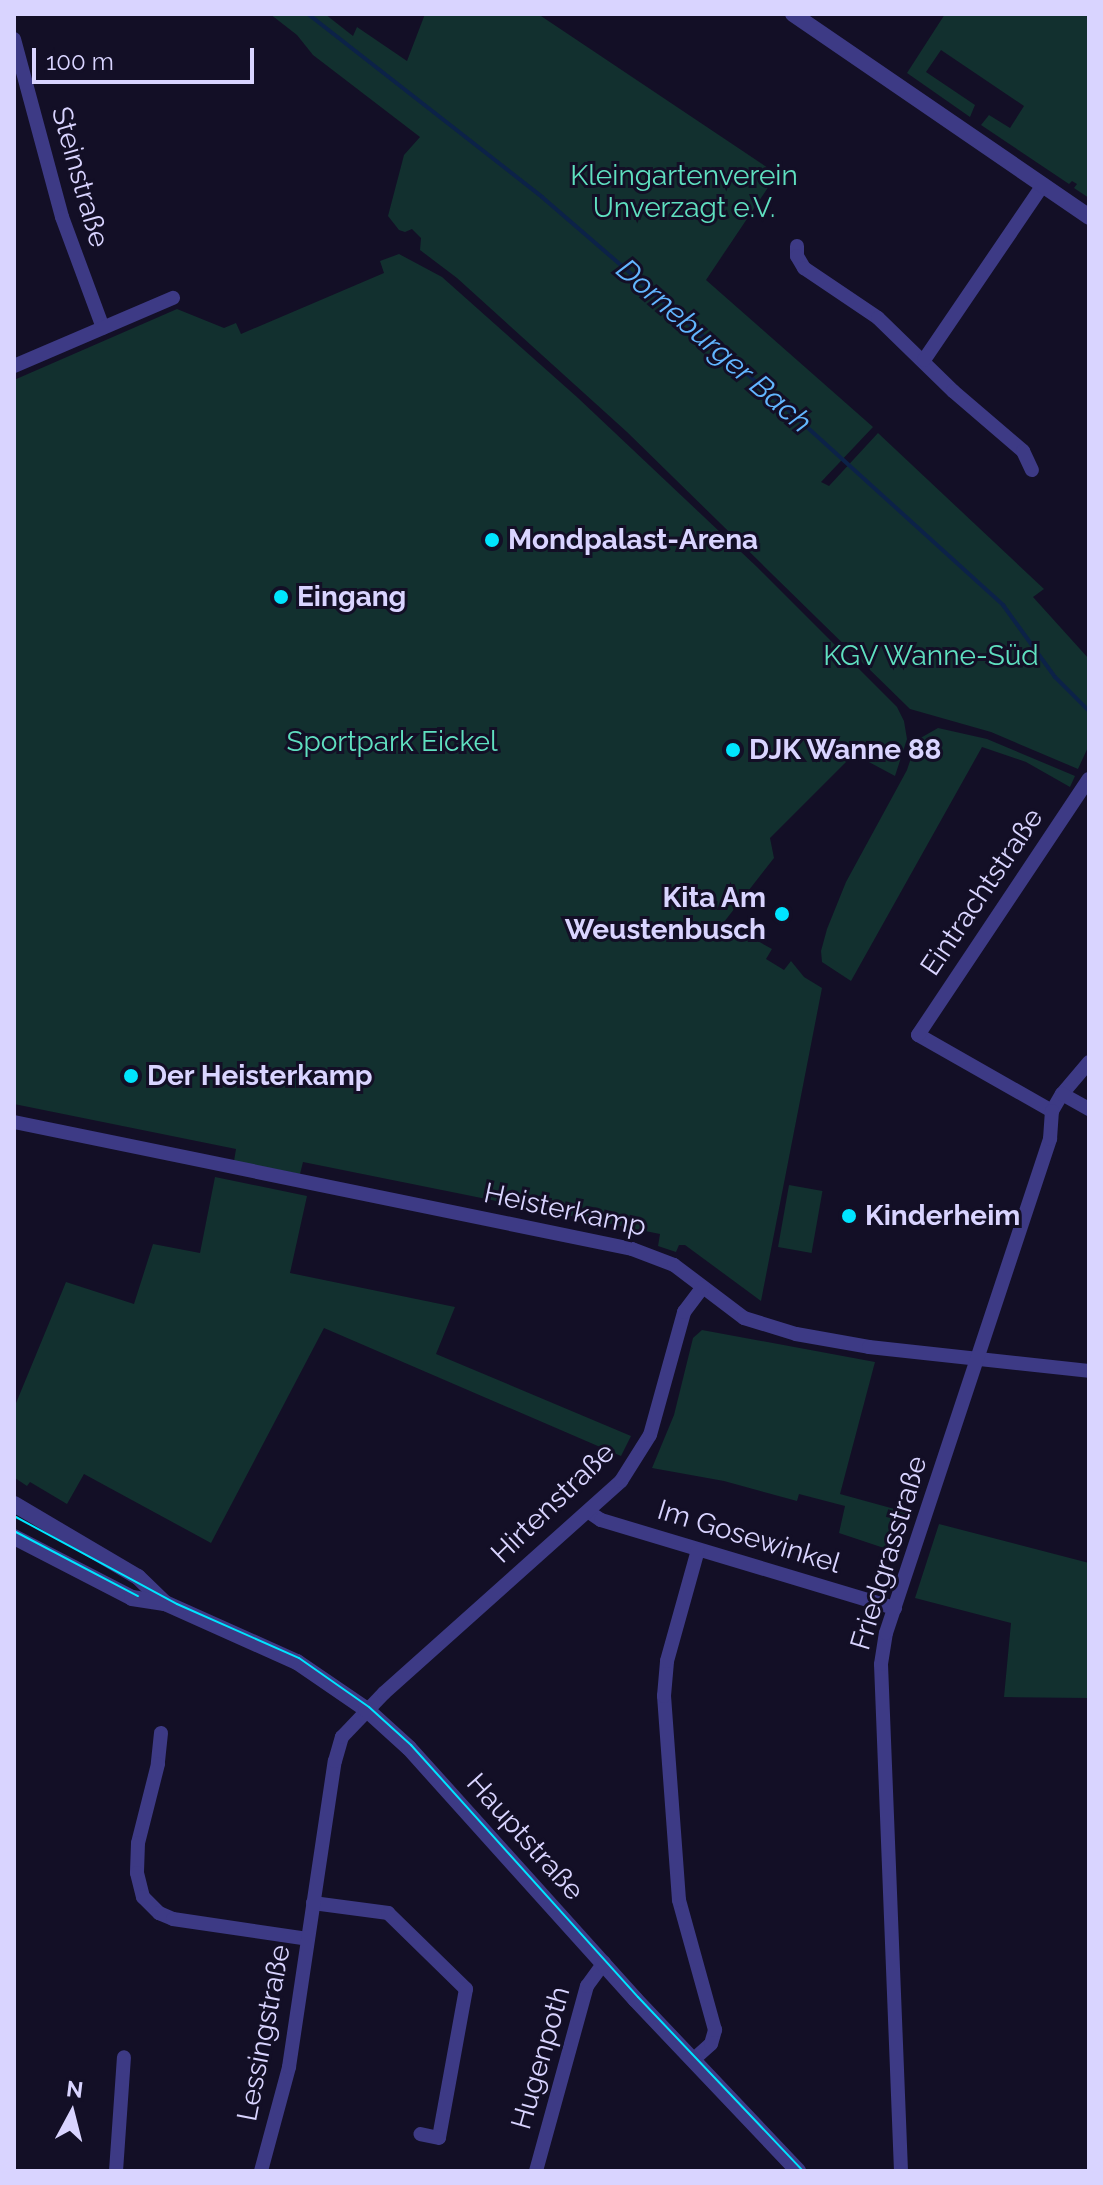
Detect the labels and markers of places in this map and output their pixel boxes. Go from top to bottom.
place label: Mondpalast-Arena [508,523,758,557]
marker: Mondpalast-Arena [483,531,501,549]
place label: Eingang [297,580,406,614]
marker: Eingang [272,588,290,606]
place label: DJK Wanne 88 [749,733,943,767]
marker: DJK Wanne 88 [724,741,742,759]
place label: Kita Am Weustenbusch [565,881,766,947]
marker: Kita Am Weustenbusch [773,905,791,923]
place label: Der Heisterkamp [147,1059,373,1093]
marker: Der Heisterkamp [122,1067,140,1085]
place label: Kinderheim [865,1199,1020,1233]
marker: Kinderheim [840,1207,858,1225]

